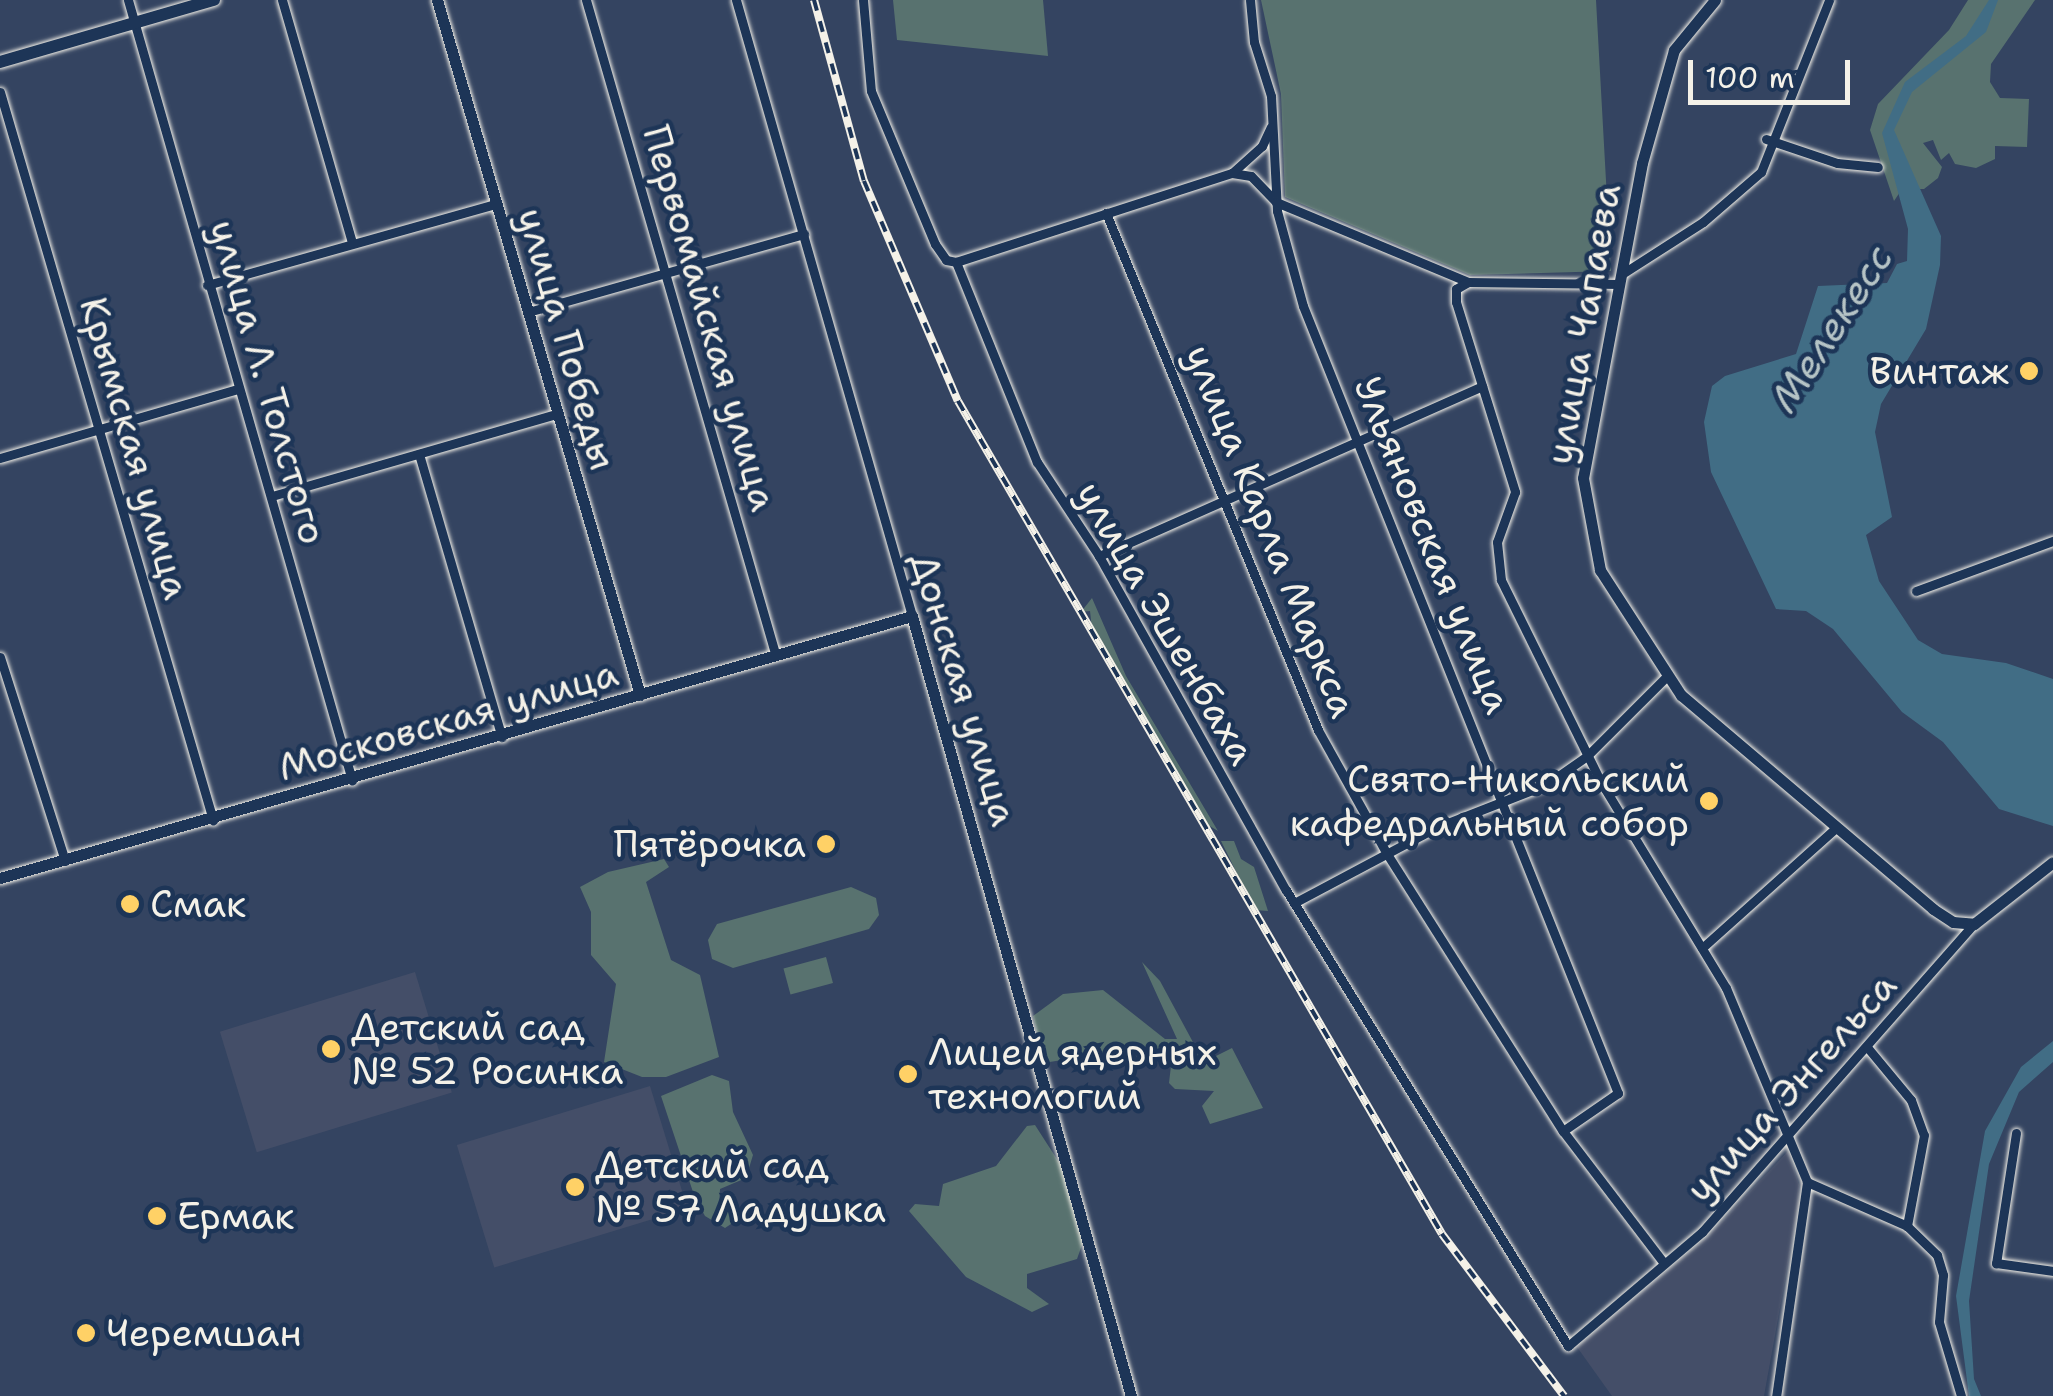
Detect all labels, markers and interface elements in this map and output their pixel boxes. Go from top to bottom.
scale bar [1693,40,1856,102]
text: 100 m [1705,57,1795,98]
street label: Первомайская улица [633,120,787,516]
street label: улица Чапаева [1536,180,1630,468]
street label: улица Победы [508,203,626,475]
street label: улица Л. Толстого [200,215,336,549]
water label: Мелекесс [1759,235,1903,421]
street label: Крымская улица [70,292,200,604]
street label: улица Карла Маркса [1175,338,1367,724]
place label: Винтаж [1869,348,2009,394]
marker: Винтаж [2018,360,2040,382]
street label: Ульяновская улица [1345,370,1521,720]
street label: улица Эшенбаха [1067,474,1265,772]
street label: Донская улица [901,547,1027,831]
street label: Московская улица [273,650,623,790]
place label: Свято-Никольский кафедральный собор [1290,756,1689,846]
marker: Свято-Никольский кафедральный собор [1698,790,1720,812]
place label: Пятёрочка [613,821,806,867]
marker: Пятёрочка [815,833,837,855]
place label: Смак [150,881,246,927]
marker: Смак [119,893,141,915]
street label: улица Энгельса [1676,963,1906,1211]
place label: Детский сад № 52 Росинка [351,1004,623,1094]
place label: Лицей ядерных технологий [928,1029,1217,1118]
marker: Детский сад № 52 Росинка [320,1038,342,1060]
marker: Лицей ядерных технологий [897,1063,919,1085]
place label: Детский сад № 57 Ладушка [595,1142,886,1232]
marker: Детский сад № 57 Ладушка [564,1176,586,1198]
place label: Ермак [177,1193,294,1239]
marker: Ермак [146,1205,168,1227]
place label: Черемшан [106,1310,302,1356]
marker: Черемшан [75,1322,97,1344]

